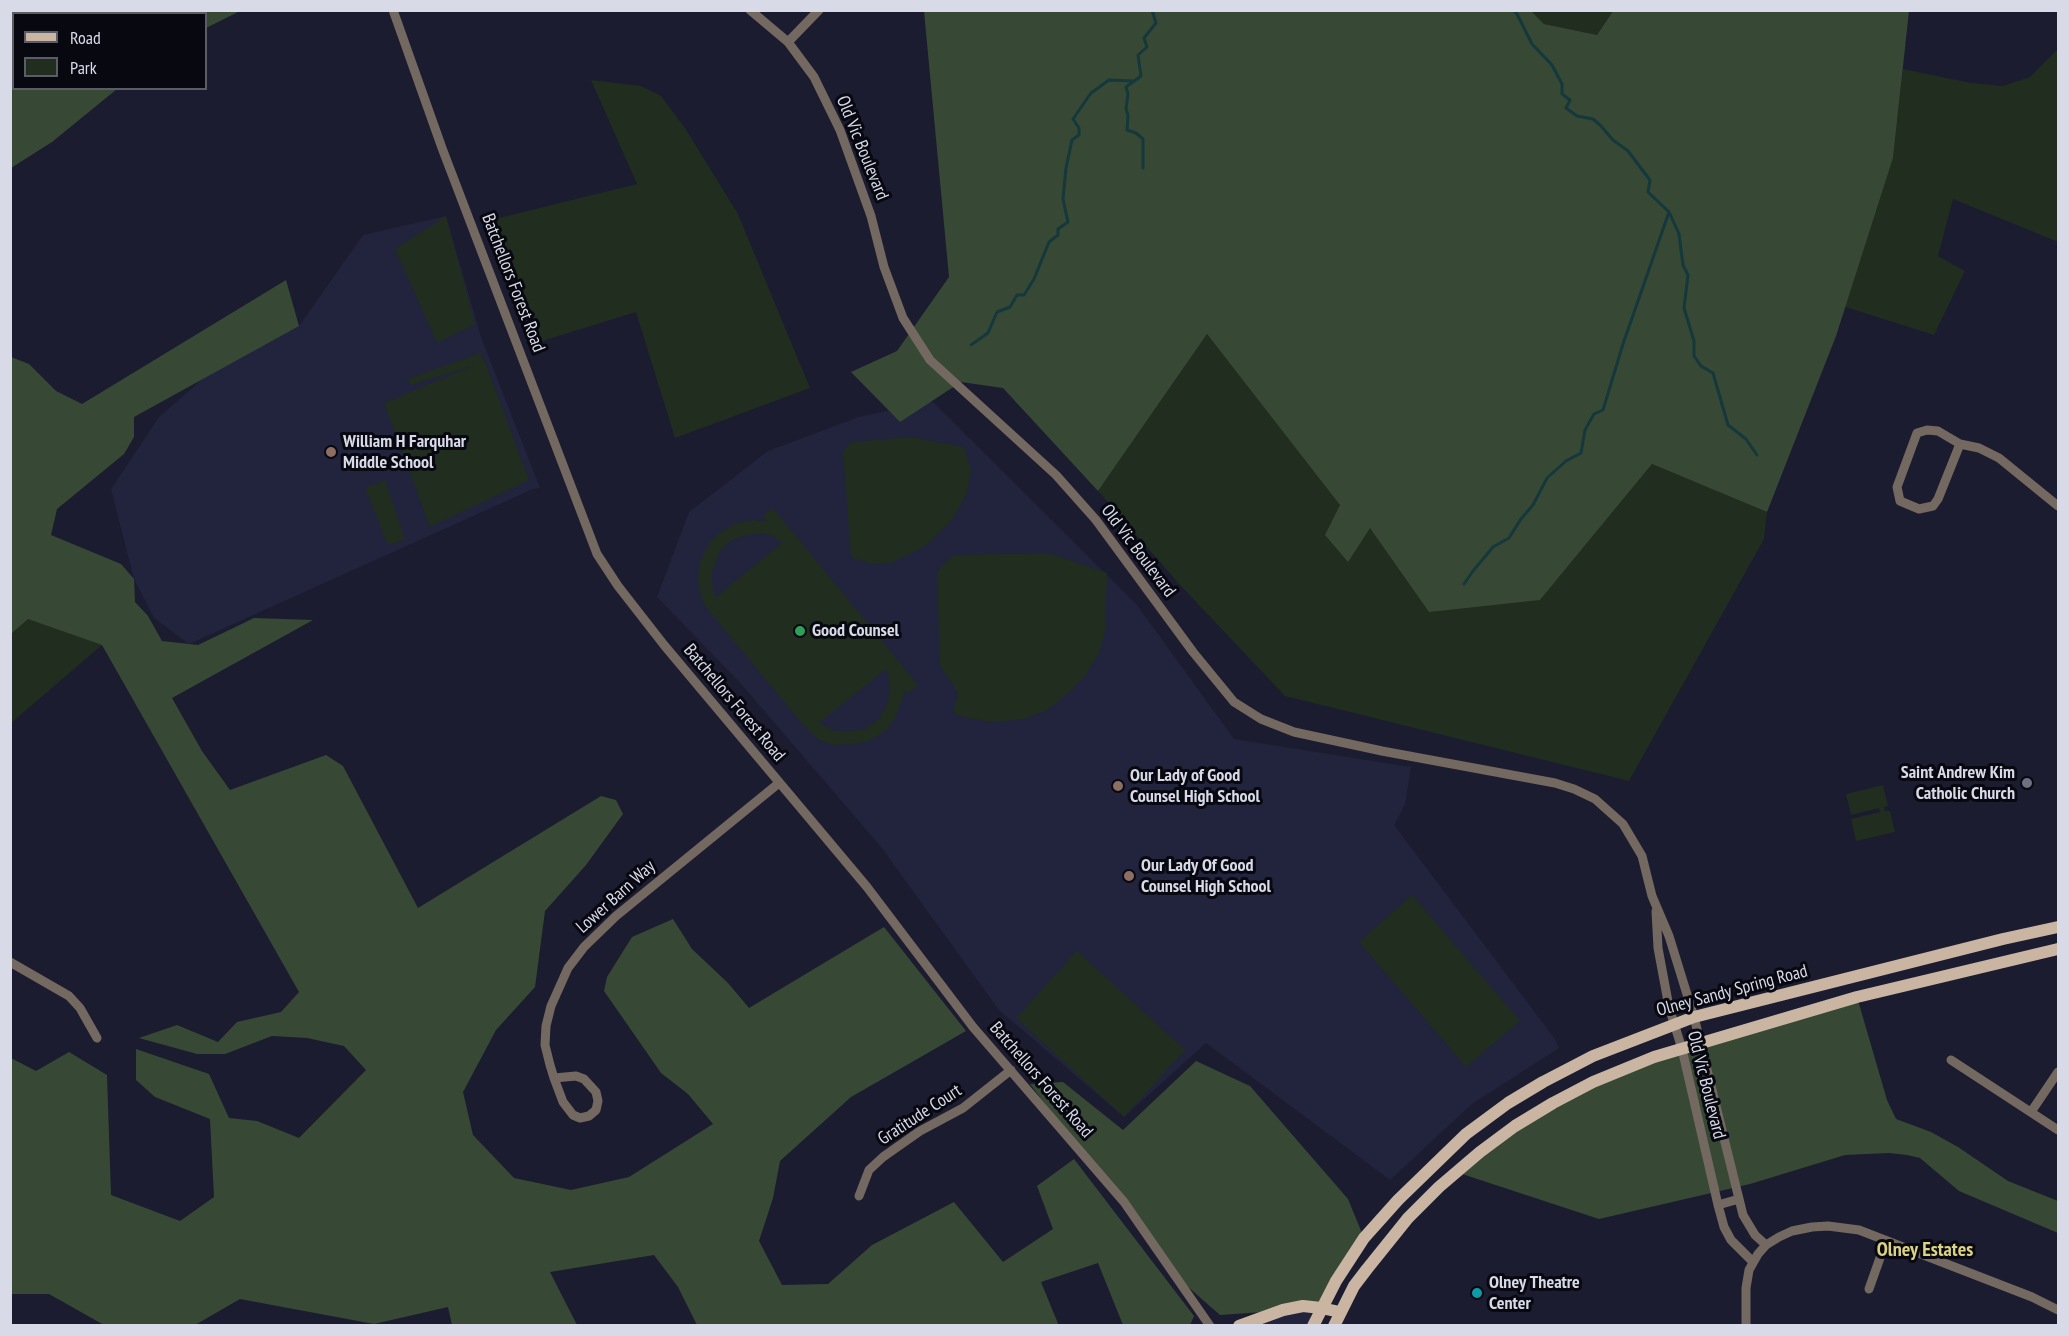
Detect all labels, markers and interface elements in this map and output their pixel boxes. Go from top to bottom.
legend [12,12,207,90]
text: Road [70,26,101,49]
text: Park [70,56,97,79]
street label: Old Vic Boulevard [831,93,893,203]
street label: Batchellors Forest Road [477,211,549,355]
place label: William H Farquhar Middle School [343,431,466,474]
marker: William H Farquhar Middle School [324,445,338,459]
street label: Old Vic Boulevard [1096,500,1180,602]
place label: Good Counsel [812,620,899,642]
marker: Good Counsel [793,624,807,638]
street label: Batchellors Forest Road [679,640,789,766]
place label: Saint Andrew Kim Catholic Church [1901,762,2015,804]
place label: Our Lady of Good Counsel High School [1130,765,1260,808]
marker: Saint Andrew Kim Catholic Church [2020,776,2034,790]
marker: Our Lady of Good Counsel High School [1111,779,1125,793]
place label: Our Lady Of Good Counsel High School [1141,855,1271,898]
street label: Lower Barn Way [572,856,660,938]
marker: Our Lady Of Good Counsel High School [1122,869,1136,883]
street label: Olney Sandy Spring Road [1654,960,1810,1022]
street label: Batchellors Forest Road [985,1018,1097,1142]
street label: Old Vic Boulevard [1682,1029,1730,1141]
street label: Gratitude Court [874,1080,966,1150]
district label: Olney Estates [1877,1238,1973,1262]
place label: Olney Theatre Center [1489,1272,1580,1314]
marker: Olney Theatre Center [1470,1286,1484,1300]

